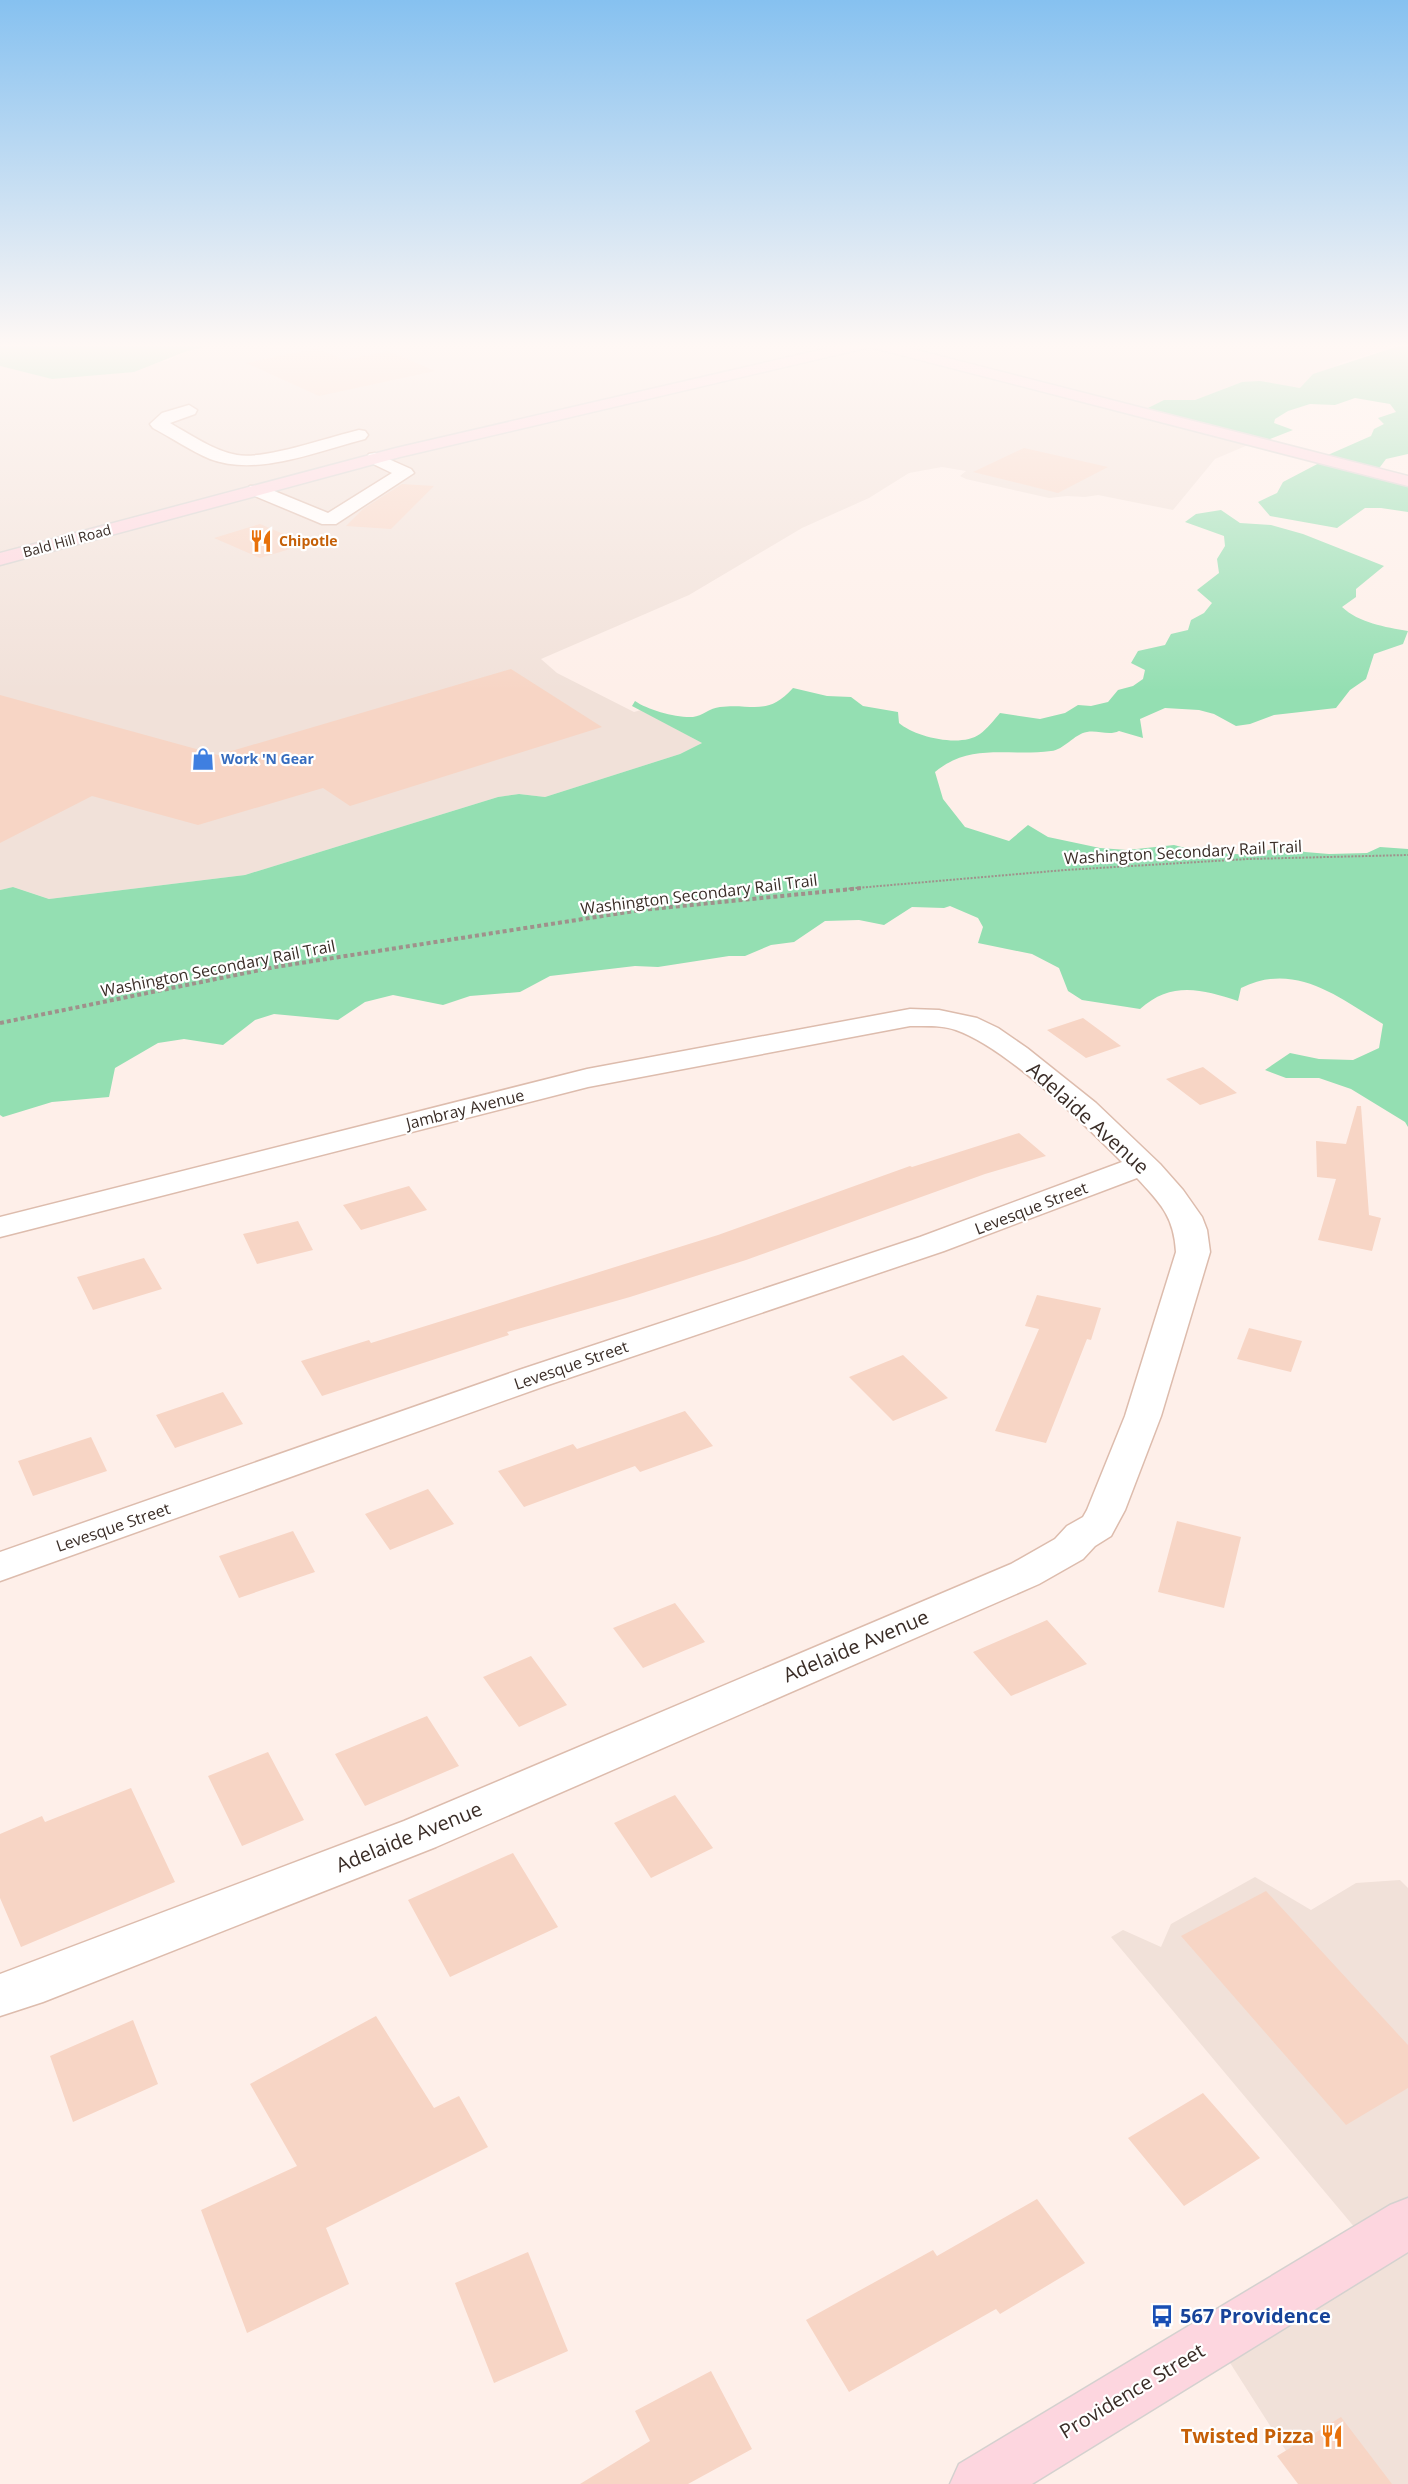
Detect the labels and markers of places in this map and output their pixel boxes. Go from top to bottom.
restaurant icon: Chipotle [248,528,274,554]
place label: Chipotle [279,531,338,550]
shop icon: Work 'N Gear [190,746,216,772]
place label: Work 'N Gear [221,749,314,768]
place label: 567 Providence [1180,2302,1331,2329]
bus stop icon: 567 Providence [1149,2303,1175,2329]
place label: Twisted Pizza [1181,2422,1314,2449]
restaurant icon: Twisted Pizza [1319,2423,1345,2449]

